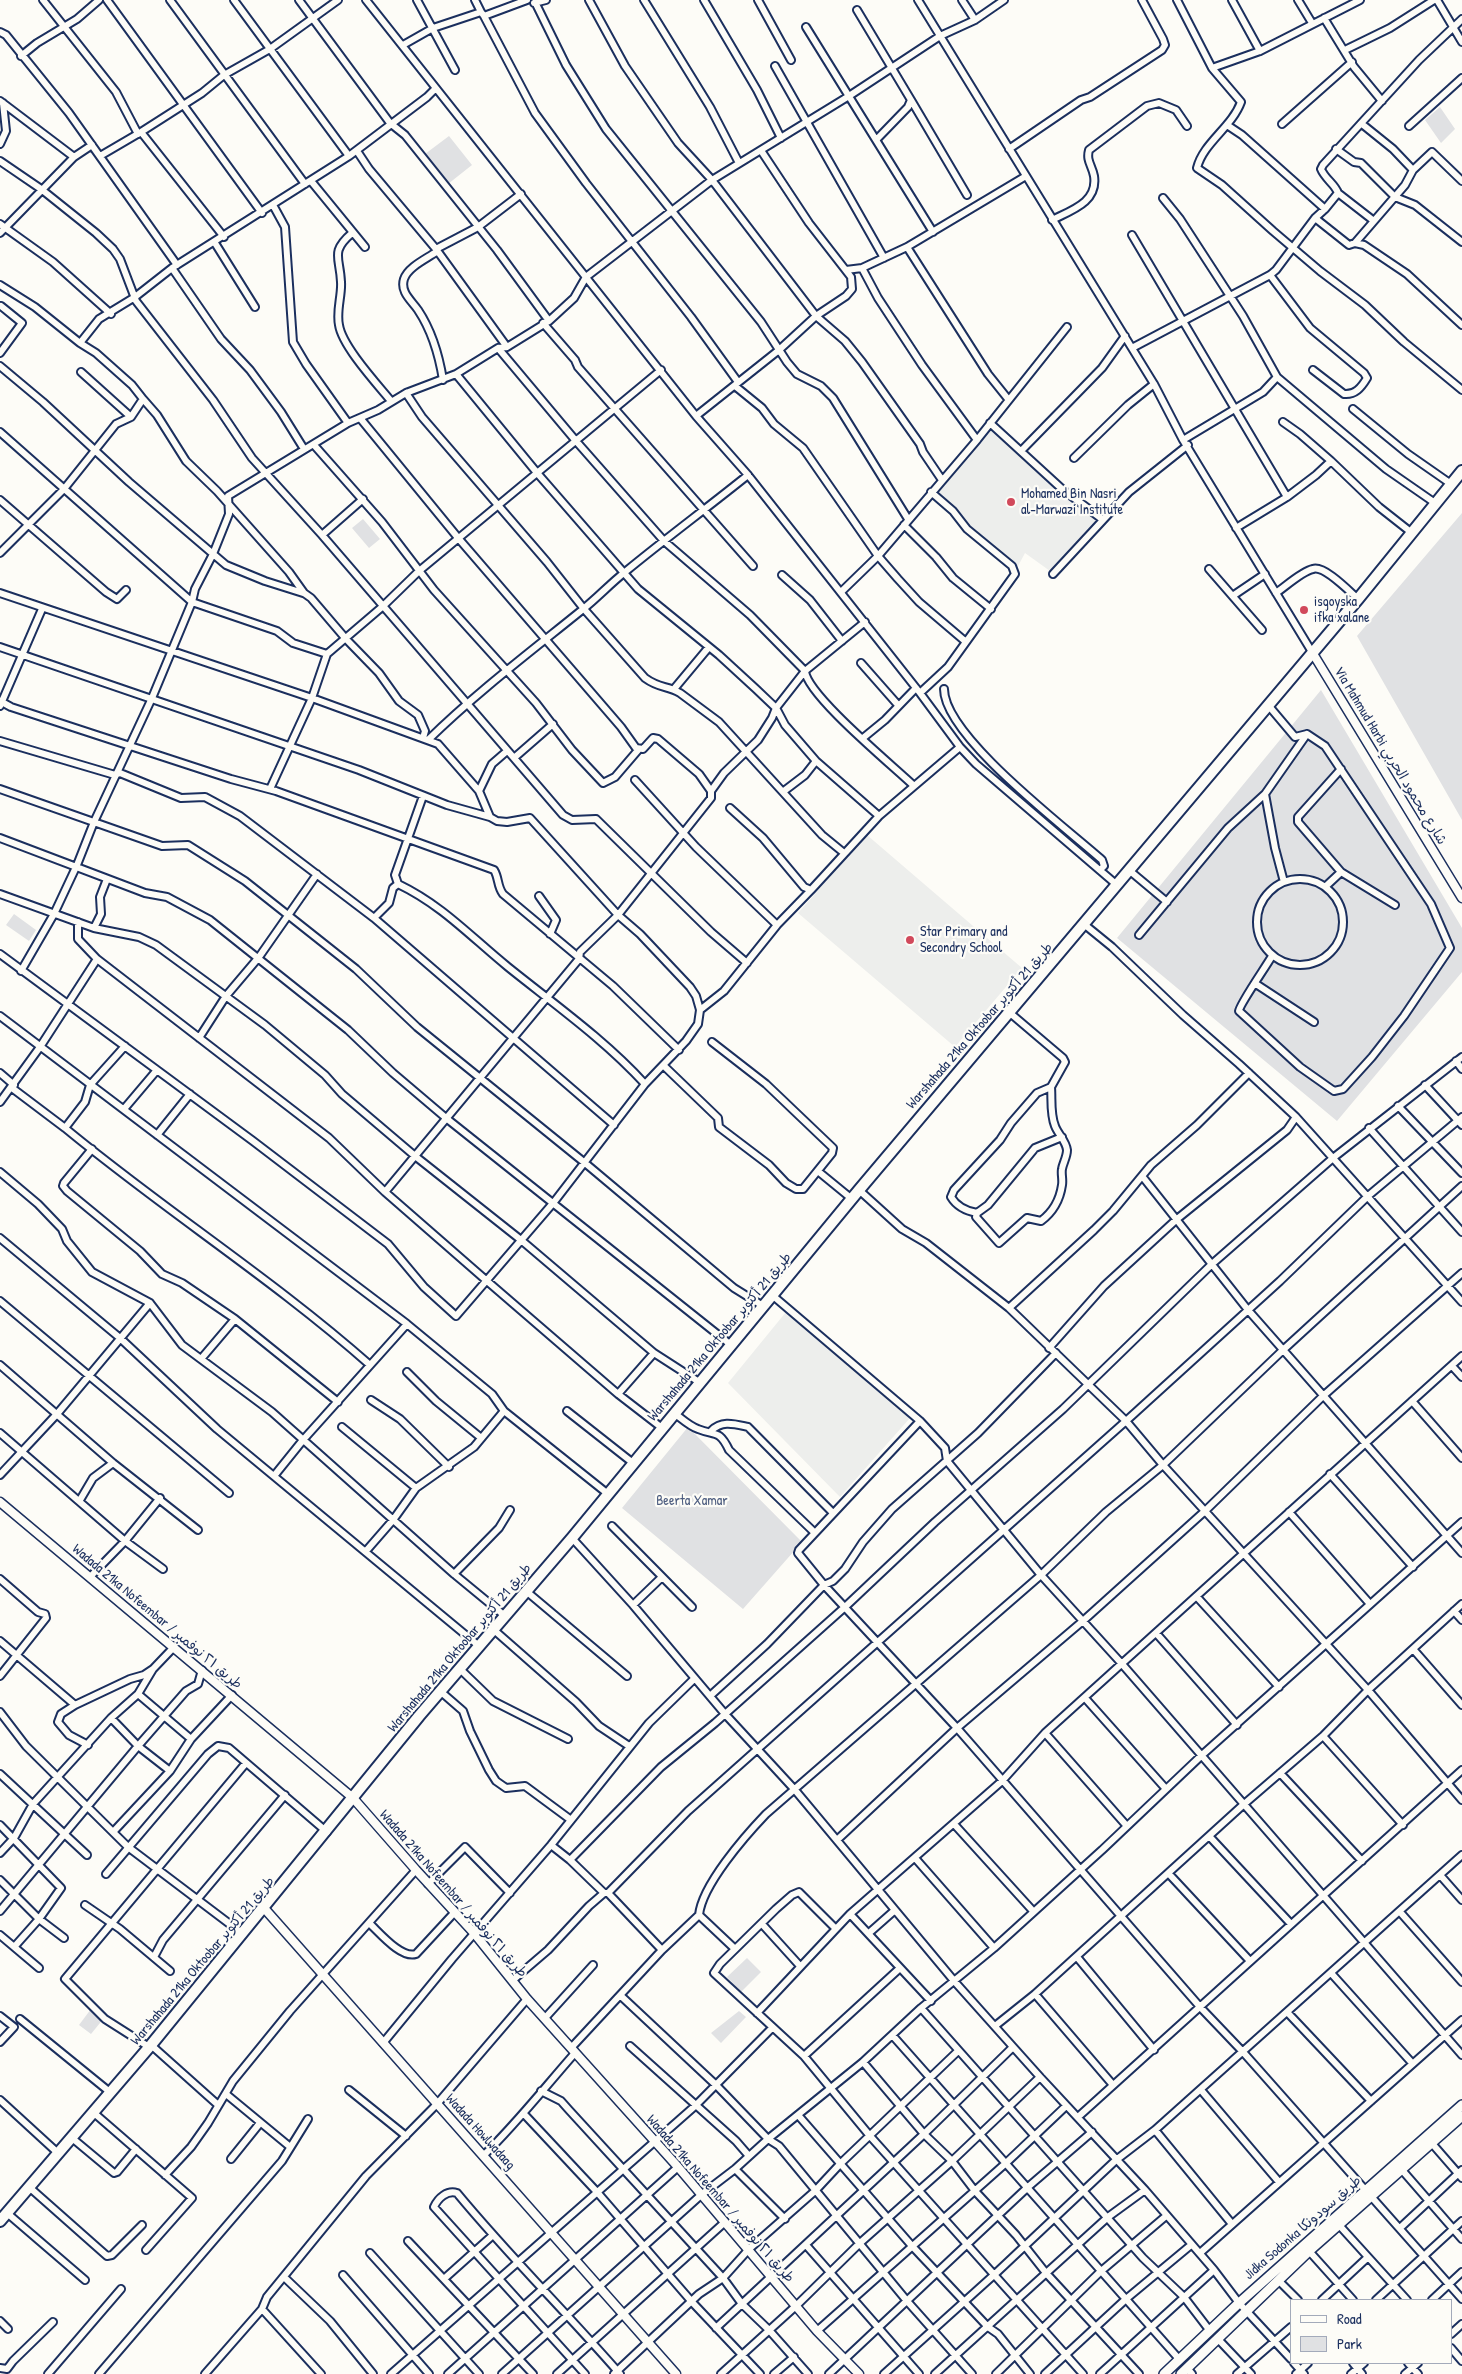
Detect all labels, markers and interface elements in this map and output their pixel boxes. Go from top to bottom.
place label: Mohamed Bin Nasri al-Marwazi Institute [1021,486,1123,518]
marker: Mohamed Bin Nasri al-Marwazi Institute [1005,496,1017,508]
place label: isgoyska ifka xalane [1314,594,1370,626]
marker: isgoyska ifka xalane [1298,604,1310,616]
street label: Via Mahmud Harbi شارع محمود الحربي [1330,664,1450,848]
place label: Star Primary and Secondry School [920,924,1007,956]
marker: Star Primary and Secondry School [904,934,916,946]
street label: Warshahada 21ka Oktoobar طريق 21 أكتوبر [903,939,1057,1113]
street label: Warshahada 21ka Oktoobar طريق 21 أكتوبر [645,1249,795,1425]
park label: Beerta Xamar [656,1493,728,1509]
street label: Wadada 21ka Nofeembar / طريق ٢١ نوفمبر [69,1541,245,1693]
street label: Warshahada 21ka Oktoobar طريق 21 أكتوبر [385,1560,535,1736]
street label: Wadada 21ka Nofeembar / طريق ٢١ نوفمبر [376,1807,530,1981]
street label: Warshahada 21ka Oktoobar طريق 21 أكتوبر [128,1873,278,2049]
street label: Wadada Howlwadaag [442,2091,518,2173]
street label: Wadada 21ka Nofeembar / طريق ٢١ نوفمبر [643,2112,797,2286]
street label: Jidka Sodonka طريق سودونكا [1241,2173,1365,2283]
legend [1290,2299,1452,2364]
text: Road [1337,2308,1362,2329]
text: Park [1337,2333,1362,2354]

